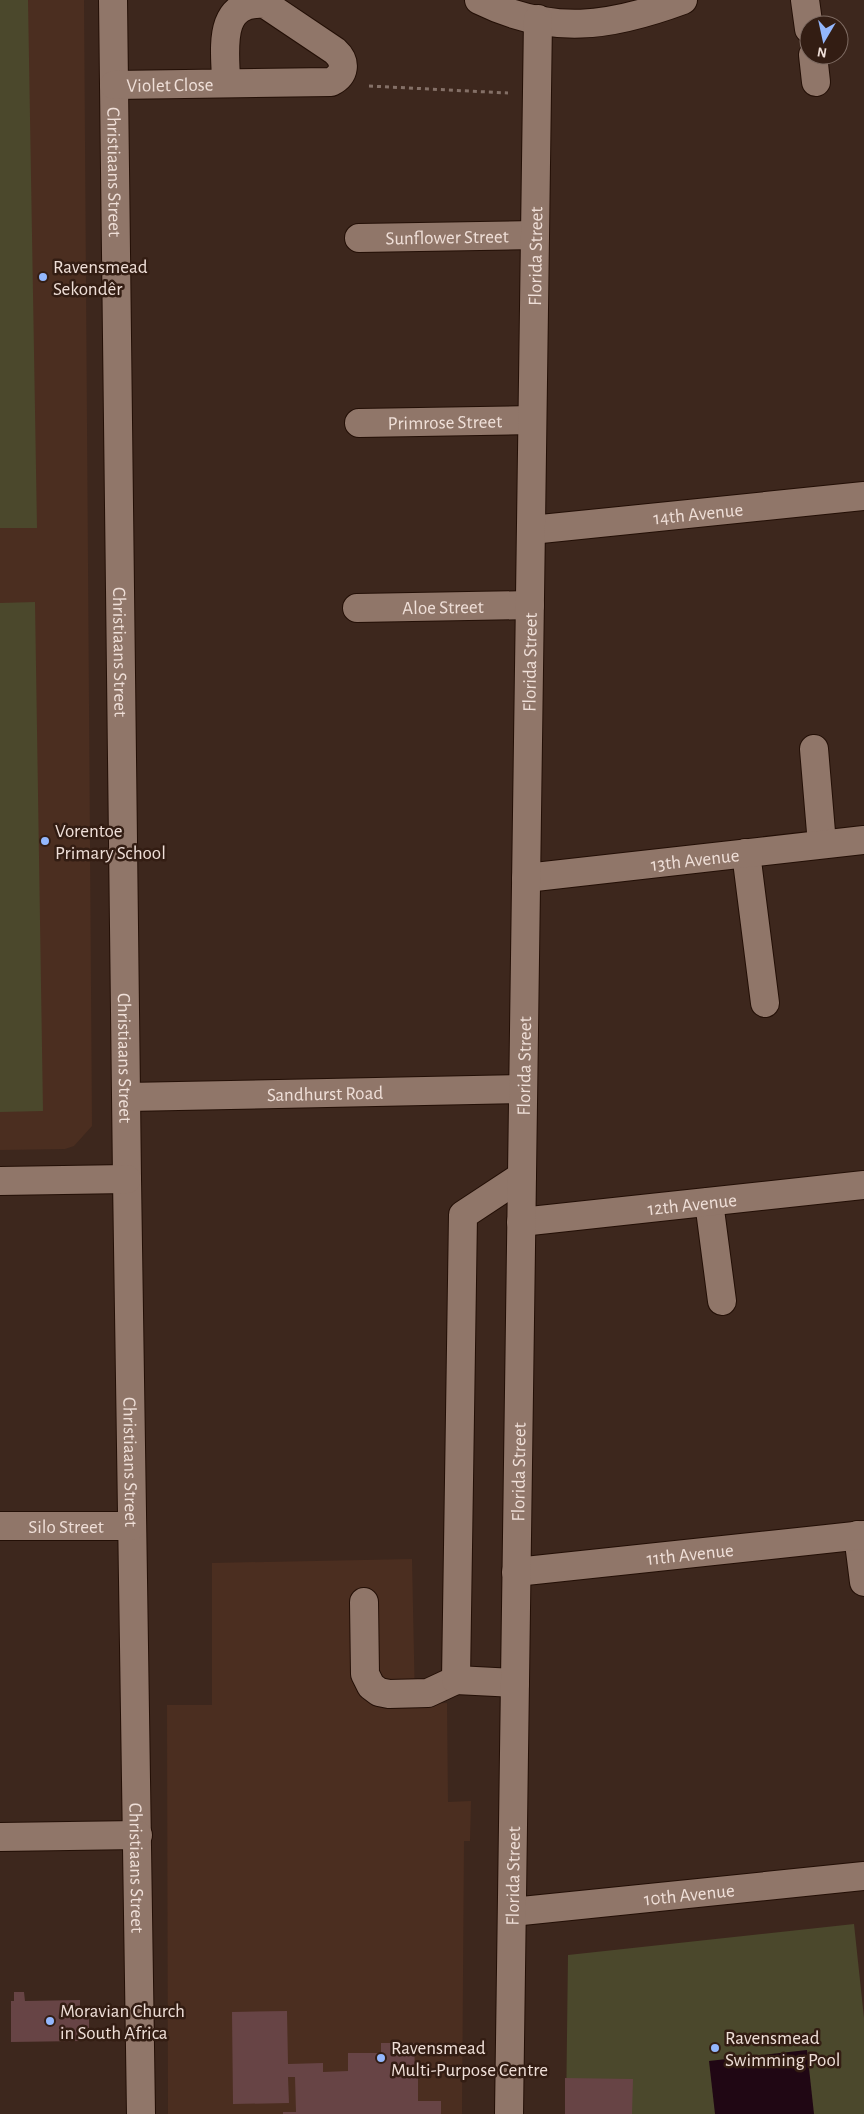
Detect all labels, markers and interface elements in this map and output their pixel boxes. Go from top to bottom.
north arrow [799,15,849,65]
text: N [816,44,828,60]
street label: Violet Close [126,76,214,96]
street label: Christiaans Street [103,107,124,237]
street label: Florida Street [526,206,546,306]
street label: Sunflower Street [385,227,509,249]
place label: Ravensmead Sekondêr [53,258,148,299]
marker: Ravensmead Sekondêr [37,271,49,283]
street label: Primrose Street [388,413,502,434]
street label: 14th Avenue [652,500,744,528]
street label: Christiaans Street [109,587,130,717]
street label: Aloe Street [402,598,484,618]
street label: Florida Street [520,612,541,712]
place label: Vorentoe Primary School [55,822,166,863]
marker: Vorentoe Primary School [39,835,51,847]
street label: 13th Avenue [650,846,740,875]
street label: Christiaans Street [114,993,134,1123]
street label: Florida Street [515,1016,535,1116]
street label: Sandhurst Road [267,1084,384,1105]
street label: 12th Avenue [647,1191,738,1219]
street label: Christiaans Street [119,1397,140,1527]
street label: Florida Street [509,1422,530,1522]
street label: Silo Street [28,1518,104,1537]
street label: 11th Avenue [646,1541,735,1569]
street label: Christiaans Street [125,1803,146,1933]
street label: Florida Street [504,1826,524,1926]
street label: 10th Avenue [643,1881,736,1909]
place label: Moravian Church in South Africa [60,2002,185,2043]
marker: Moravian Church in South Africa [44,2015,56,2027]
place label: Ravensmead Swimming Pool [725,2029,840,2070]
place label: Ravensmead Multi-Purpose Centre [391,2039,548,2080]
marker: Ravensmead Swimming Pool [709,2042,721,2054]
marker: Ravensmead Multi-Purpose Centre [375,2052,387,2064]

